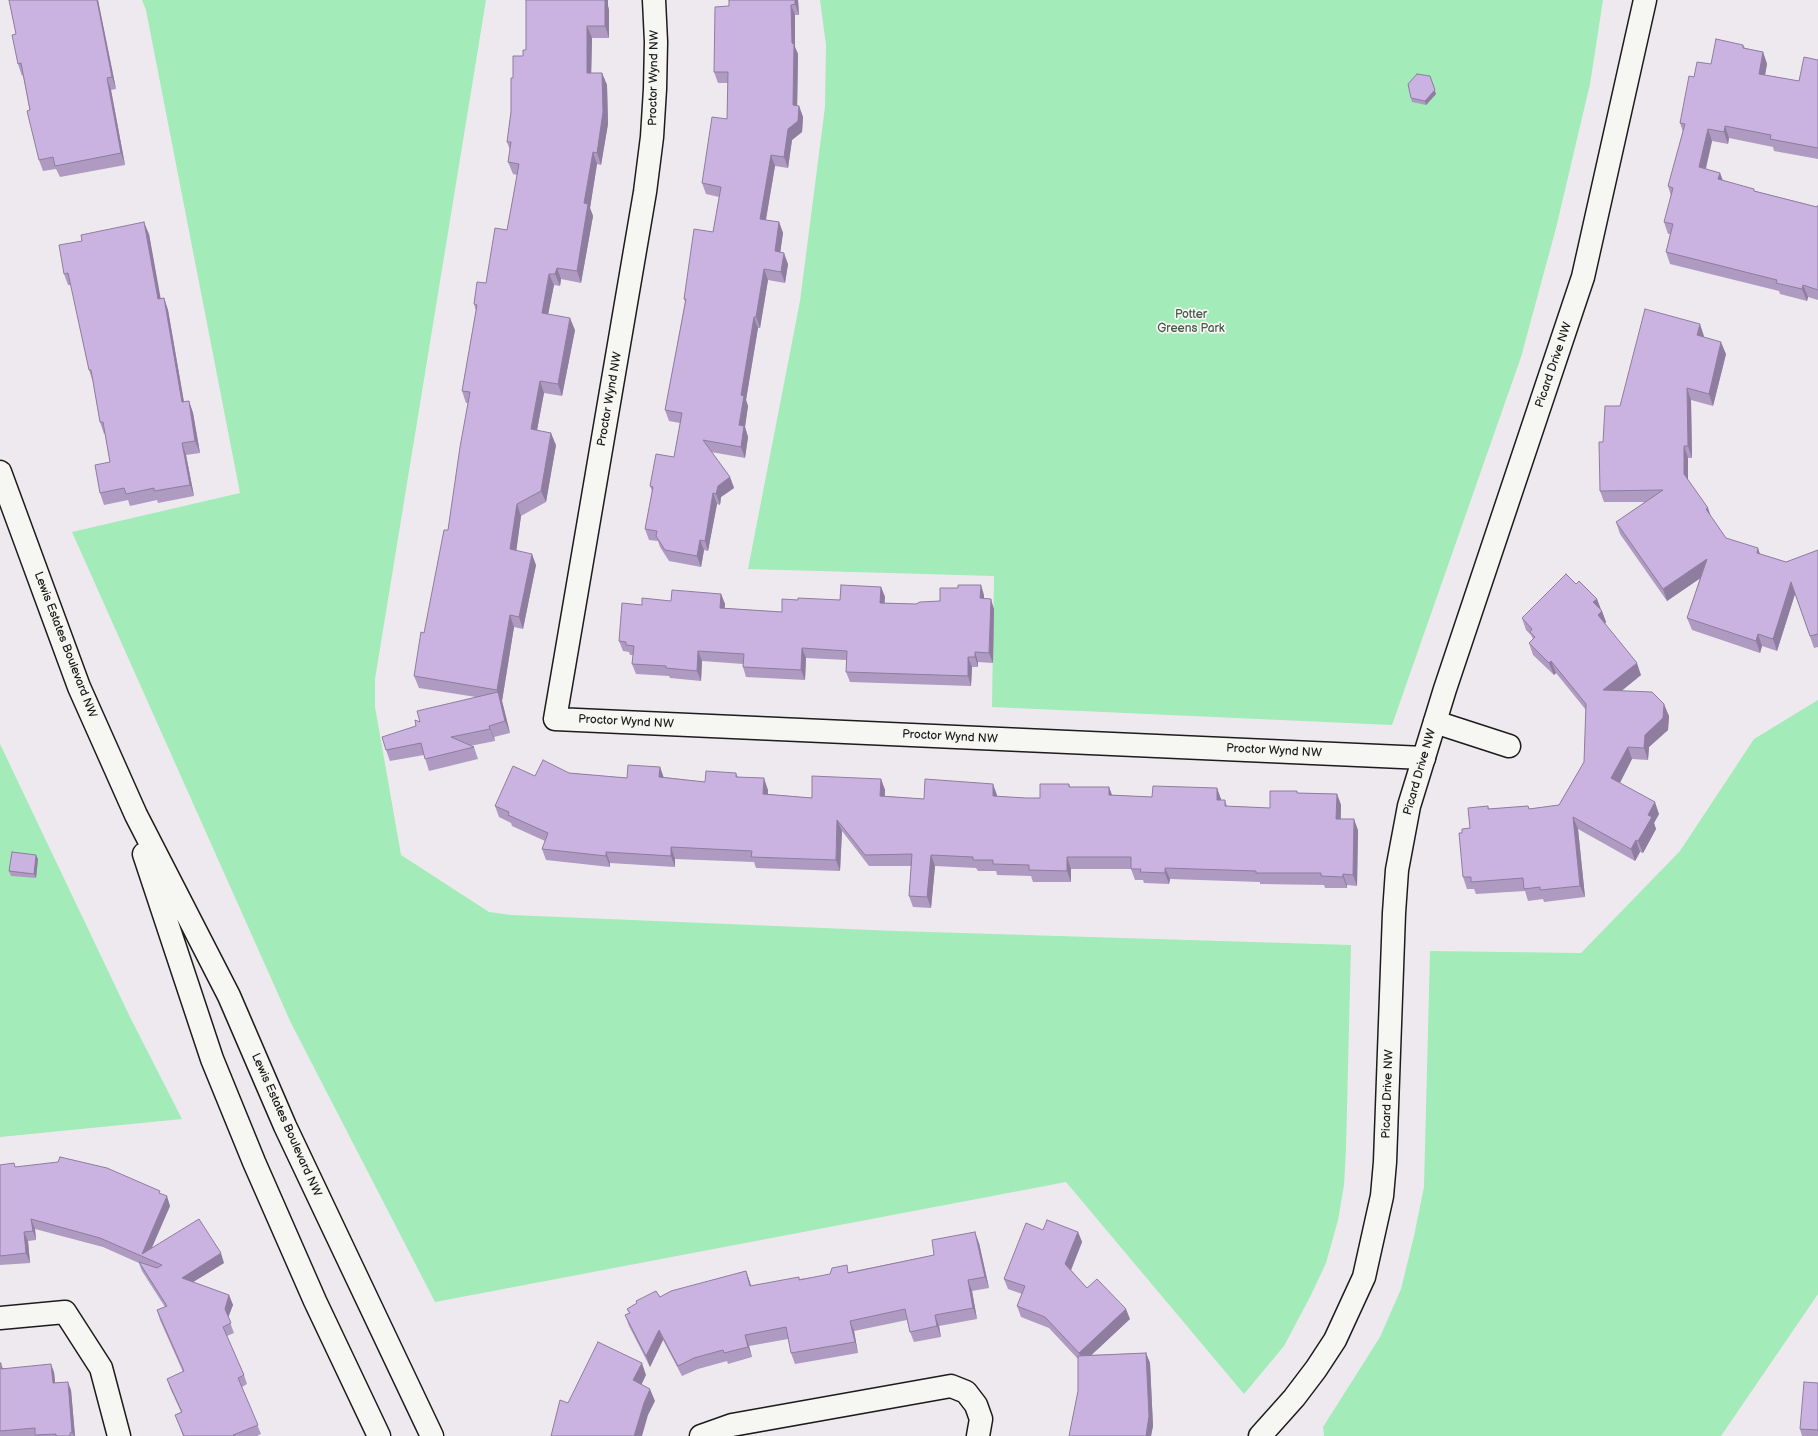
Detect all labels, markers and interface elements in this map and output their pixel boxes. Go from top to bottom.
street label: Proctor Wynd NW [646,30,662,126]
park label: Potter Greens Park [1157,308,1225,336]
street label: Picard Drive NW [1533,320,1575,410]
street label: Proctor Wynd NW [595,351,625,447]
street label: Lewis Estates Boulevard NW [30,570,100,720]
street label: Proctor Wynd NW [578,712,674,732]
street label: Proctor Wynd NW [902,727,998,747]
street label: Picard Drive NW [1401,727,1439,817]
street label: Proctor Wynd NW [1226,741,1322,761]
street label: Picard Drive NW [1379,1049,1397,1139]
street label: Lewis Estates Boulevard NW [248,1051,324,1199]

